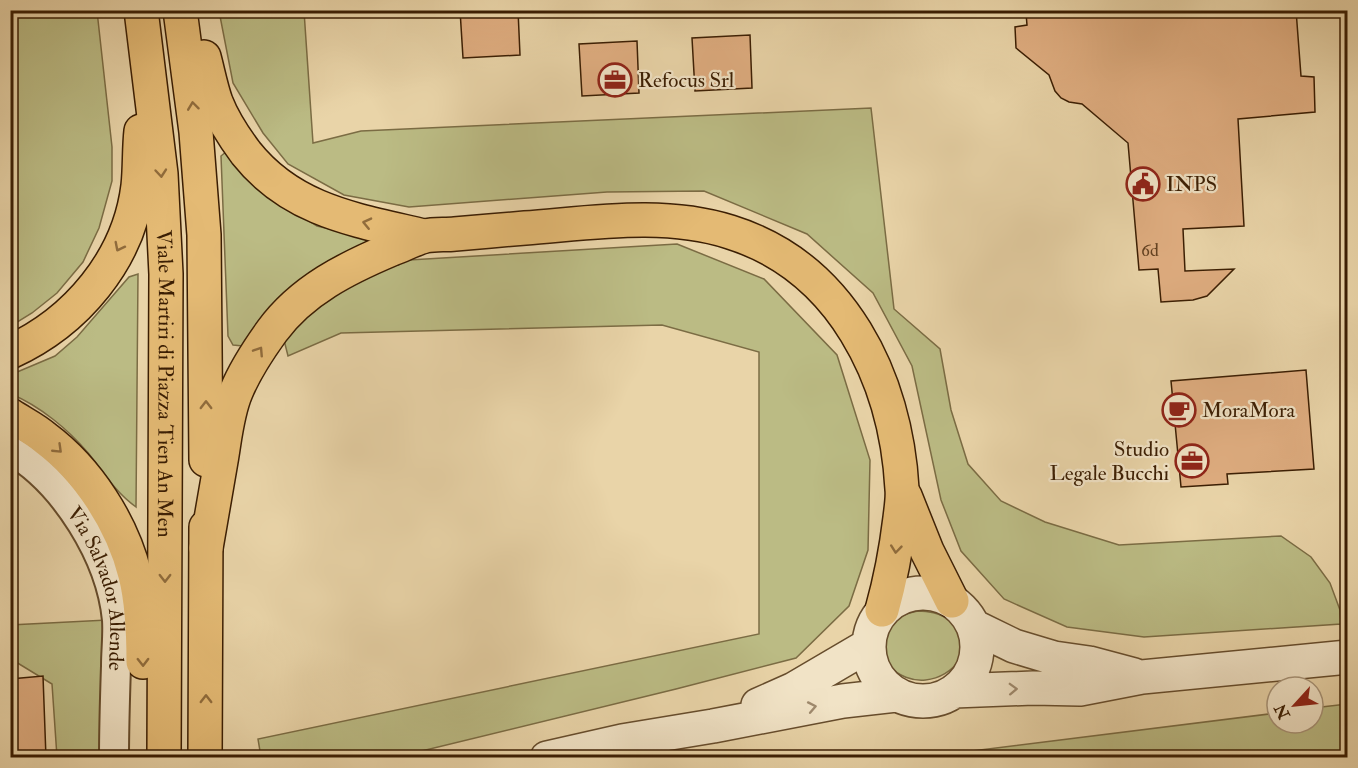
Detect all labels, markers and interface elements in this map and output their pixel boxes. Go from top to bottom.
office icon: Refocus Srl [597,62,633,98]
place label: Refocus Srl [638,67,735,94]
one-way arrow [187,101,200,110]
public building icon: INPS [1125,166,1161,202]
one-way arrow [154,168,167,177]
place label: INPS [1166,171,1217,198]
one-way arrow [362,217,372,230]
street label: Viale Martiri di Piazza Tien An Men [150,229,179,538]
house number: 6d [1141,239,1159,262]
one-way arrow [115,241,126,251]
one-way arrow [251,347,262,358]
cafe icon: MoraMora [1161,392,1197,428]
place label: MoraMora [1202,397,1296,424]
one-way arrow [200,401,212,410]
place label: Studio Legale Bucchi [1049,436,1169,487]
one-way arrow [50,442,61,453]
office icon: Studio Legale Bucchi [1174,443,1210,479]
street label: Via Salvador Allende [60,501,130,671]
one-way arrow [891,545,903,554]
one-way arrow [159,573,171,582]
one-way arrow [137,657,149,666]
north arrow [1265,675,1325,735]
one-way arrow [1008,682,1017,695]
one-way arrow [200,695,212,704]
text: N [1270,700,1295,723]
one-way arrow [807,701,817,714]

